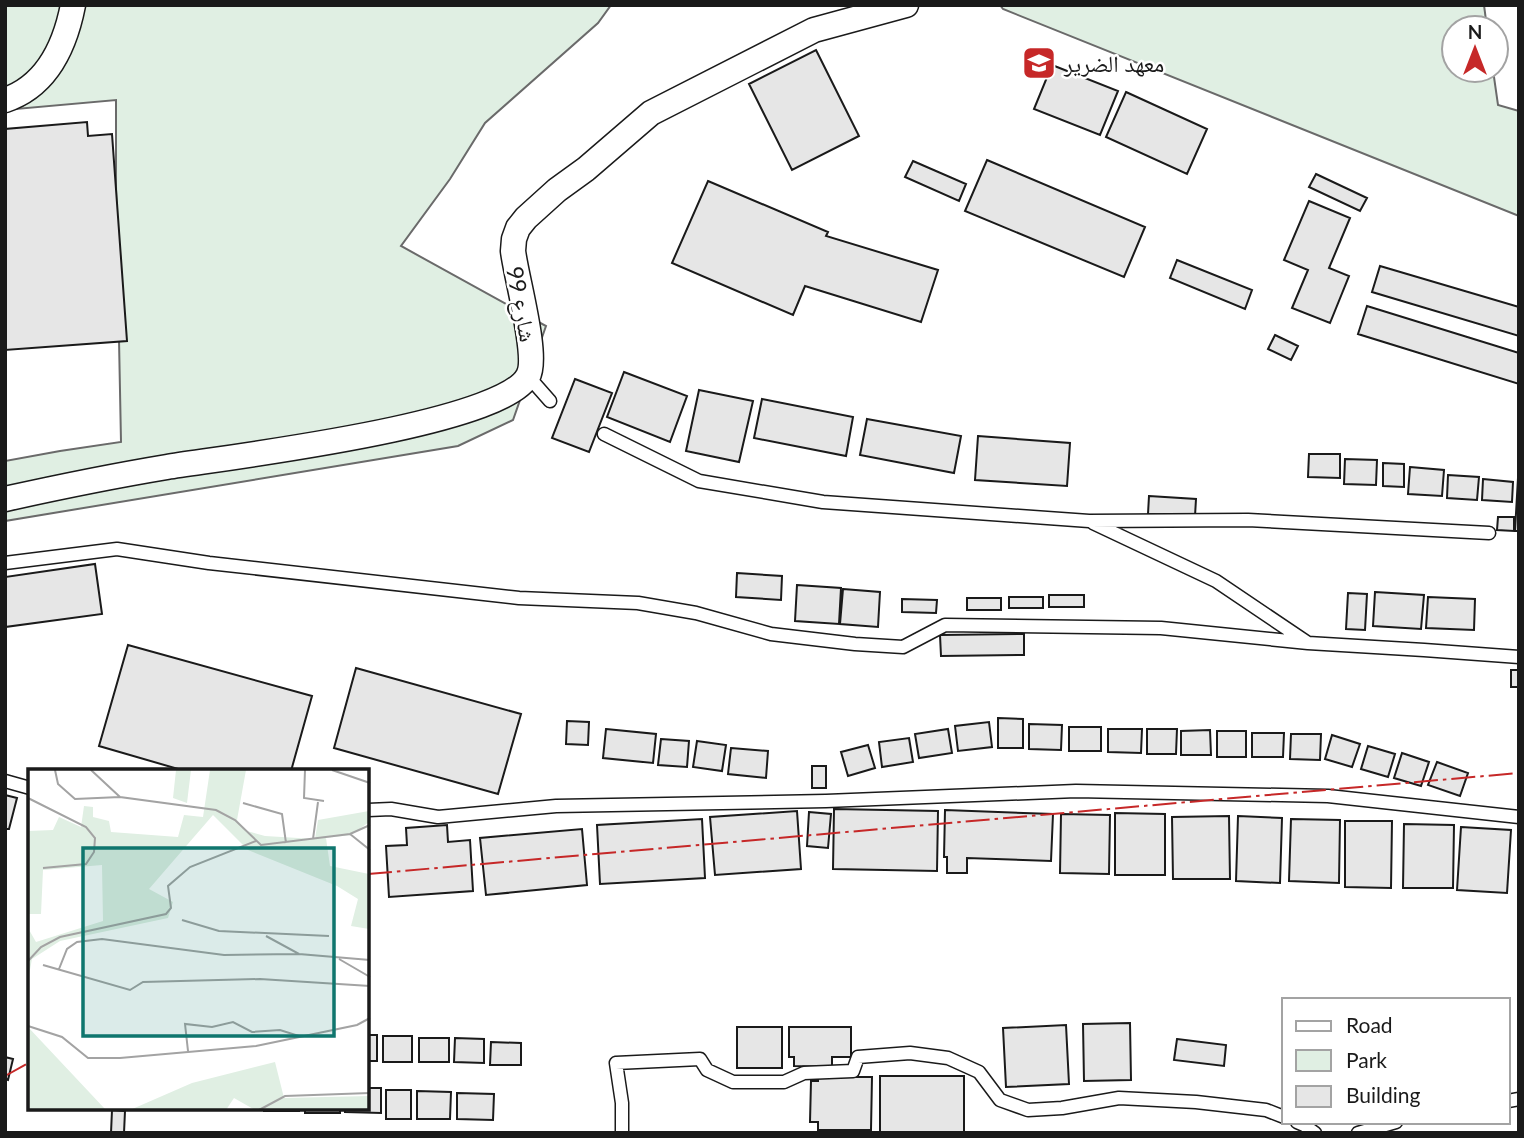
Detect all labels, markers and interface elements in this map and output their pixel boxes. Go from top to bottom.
north arrow [1440,14,1510,84]
text: N [1468,20,1482,43]
school or university icon: معهد الضرير [1020,44,1058,82]
place label: معهد الضرير [1063,49,1164,77]
street label: شارع 99 [499,264,543,345]
inset map [28,769,369,1110]
legend [1282,998,1510,1124]
text: Road [1346,1012,1393,1037]
text: Park [1346,1047,1387,1072]
text: Building [1346,1082,1421,1107]

